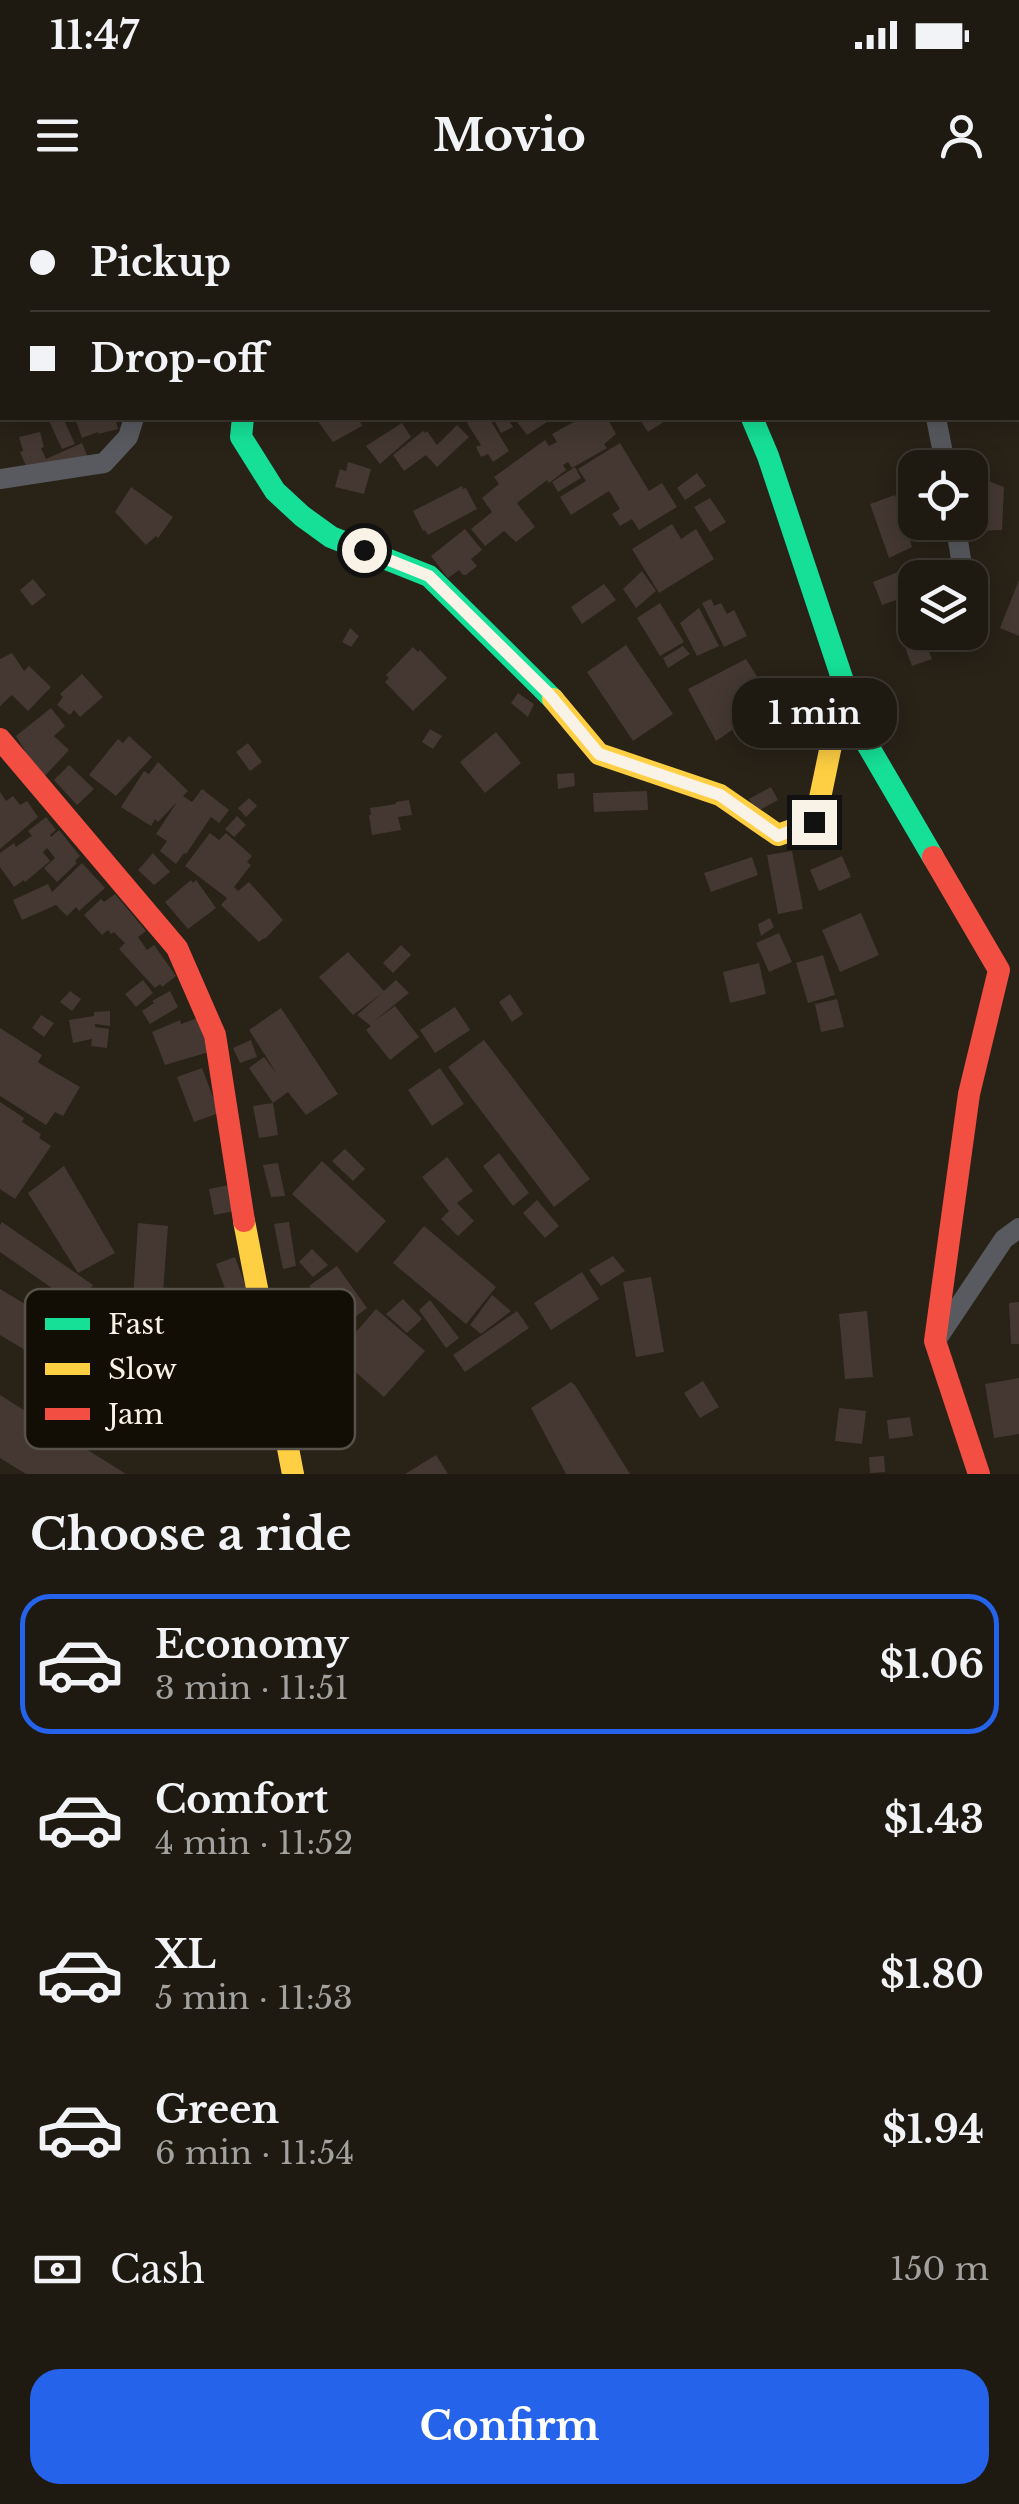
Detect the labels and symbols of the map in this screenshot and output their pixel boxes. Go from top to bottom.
route start [342,528,387,573]
callout: 1 min [732,677,896,747]
route end [792,800,837,845]
legend [25,1289,355,1449]
text: Fast [108,1307,165,1342]
text: Slow [108,1352,177,1387]
text: Jam [104,1397,164,1432]

